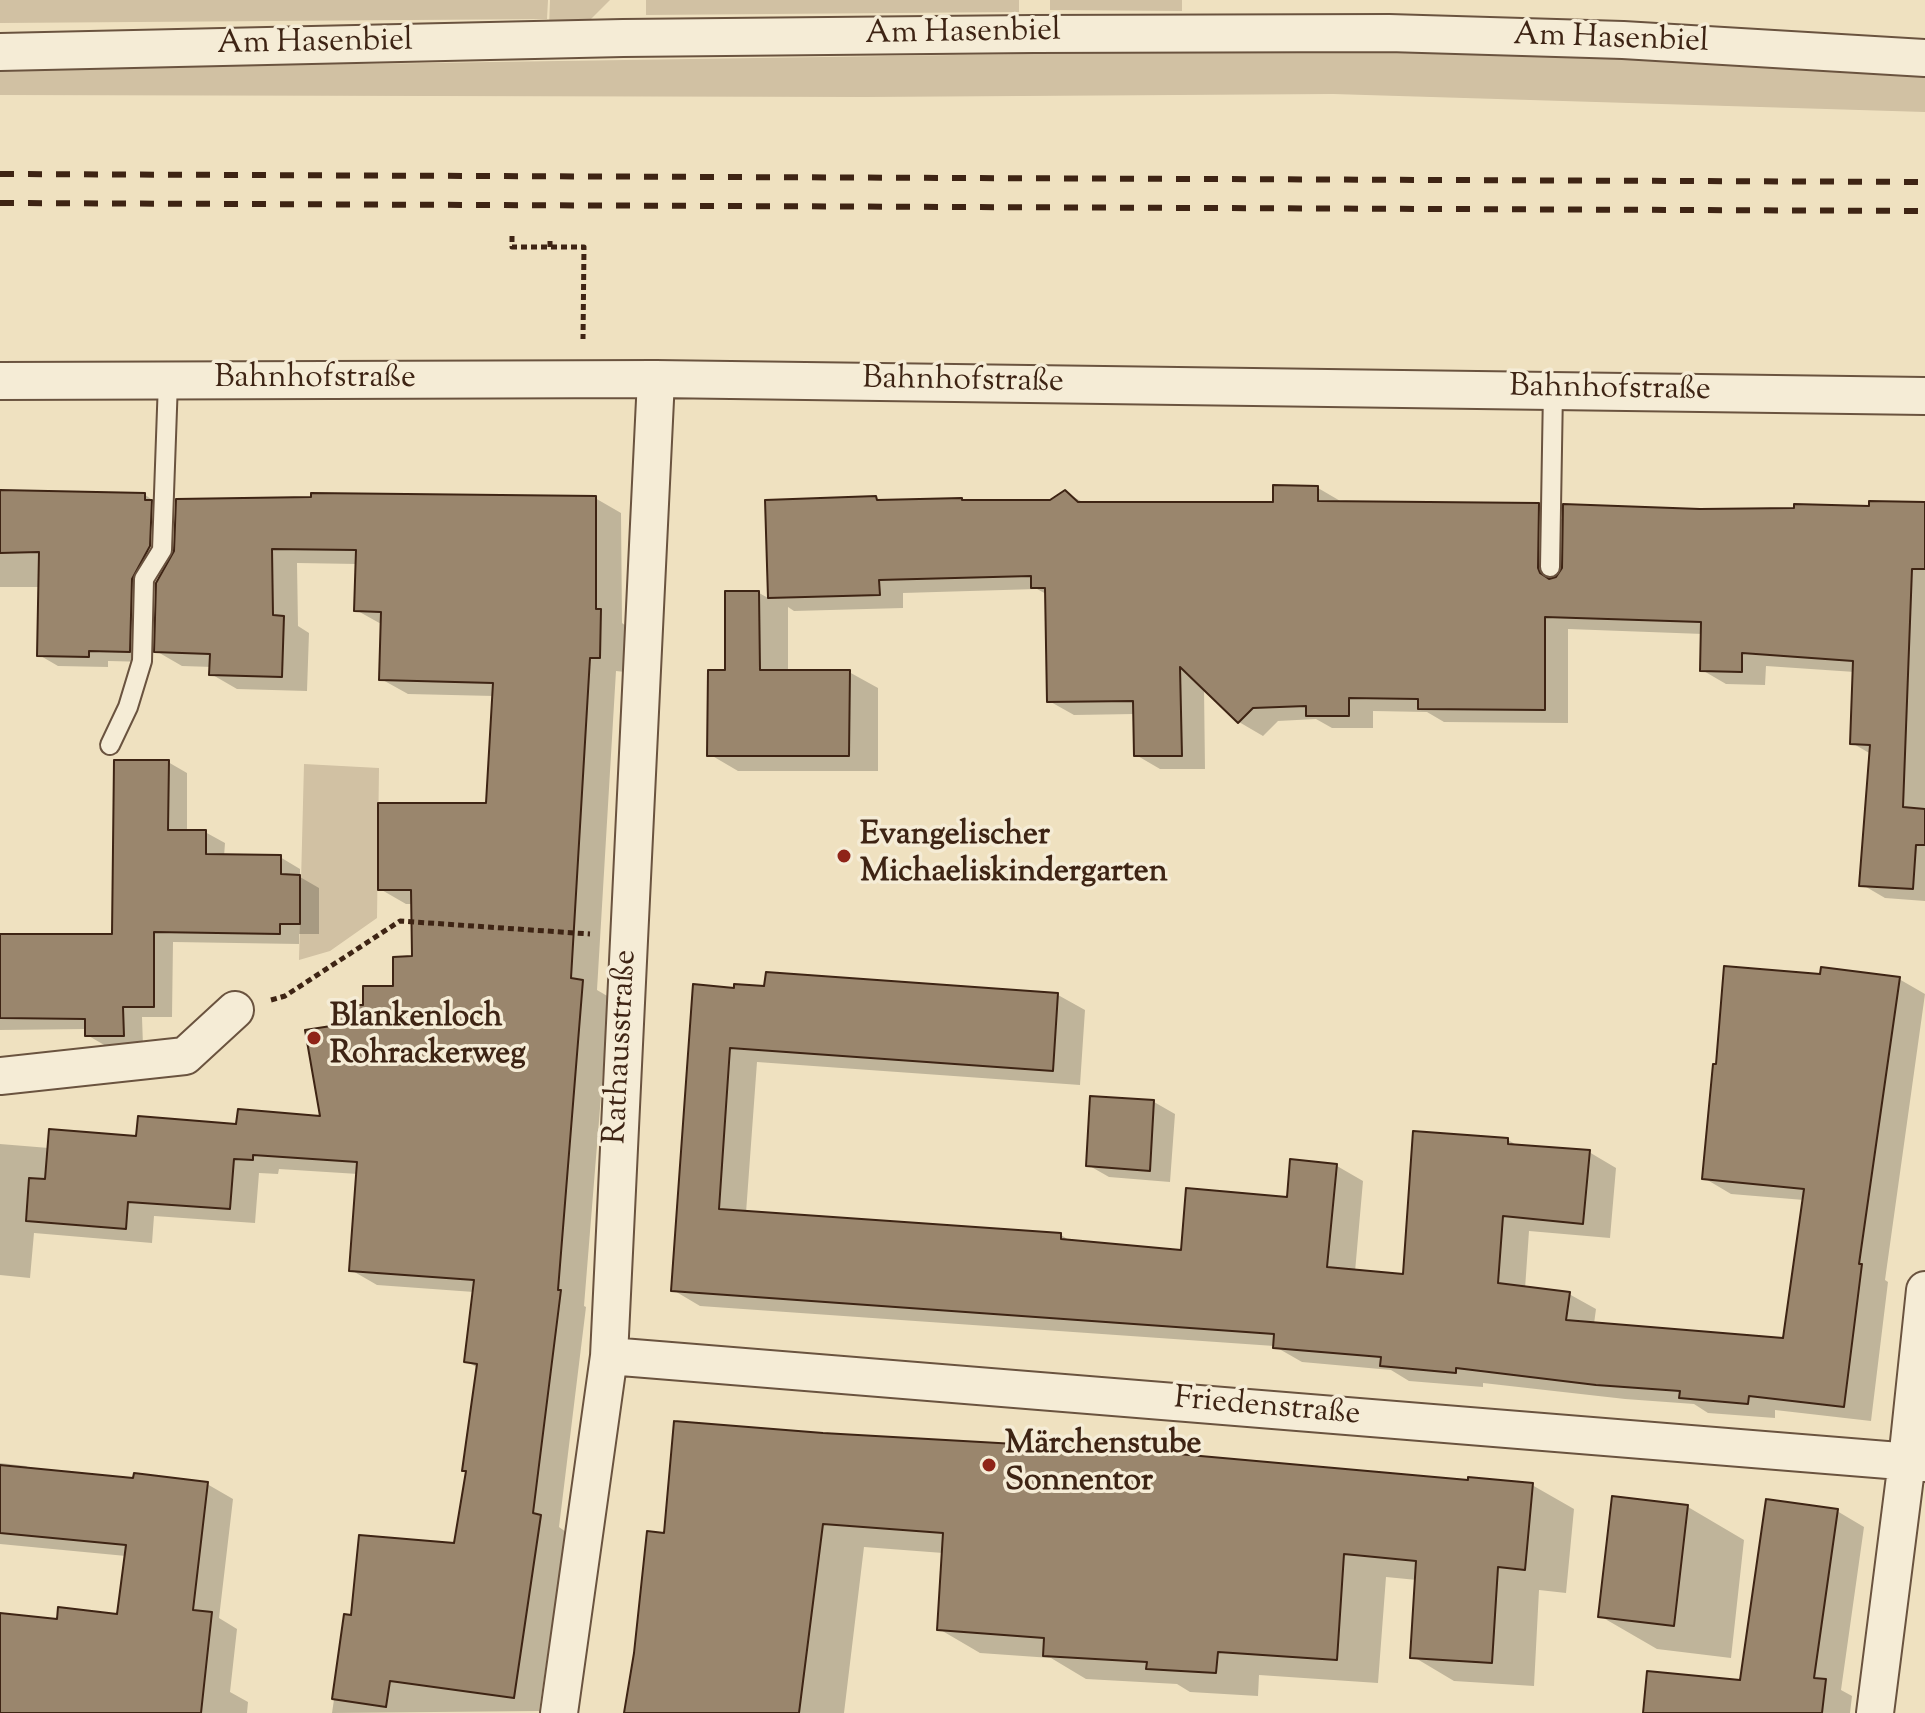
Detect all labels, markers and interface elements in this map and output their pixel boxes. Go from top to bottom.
street label: Am Hasenbiel [865,14,1061,56]
street label: Am Hasenbiel [1513,18,1709,64]
street label: Am Hasenbiel [217,24,413,66]
street label: Bahnhofstraße [214,362,416,400]
street label: Bahnhofstraße [862,362,1064,404]
street label: Bahnhofstraße [1509,370,1711,412]
place label: Evangelischer Michaeliskindergarten [860,819,1168,894]
marker: Evangelischer Michaeliskindergarten [835,847,853,865]
street label: Rathausstraße [599,949,647,1145]
place label: Blankenloch Rohrackerweg [330,1001,526,1076]
marker: Blankenloch Rohrackerweg [305,1029,323,1047]
street label: Friedenstraße [1172,1382,1362,1436]
place label: Märchenstube Sonnentor [1005,1428,1201,1503]
marker: Märchenstube Sonnentor [980,1456,998,1474]

